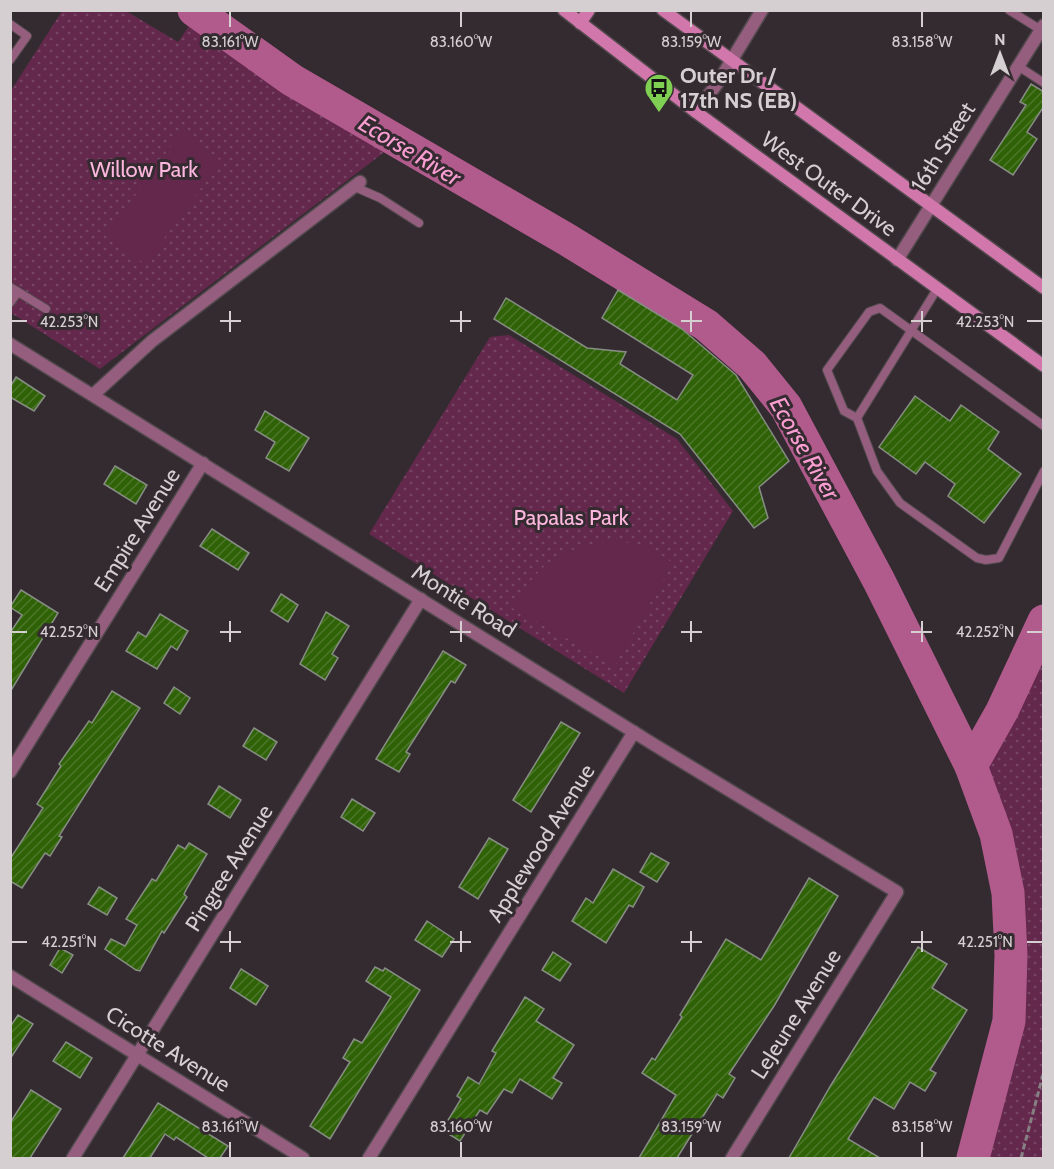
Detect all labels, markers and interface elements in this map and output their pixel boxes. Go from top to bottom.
north arrow [970,24,1030,84]
text: N [994,30,1006,49]
text: 83.161°W [202,33,259,51]
text: 83.160°W [430,33,493,51]
text: 83.159°W [661,33,722,51]
text: 83.158°W [892,33,953,51]
place label: Outer Dr / 17th NS (EB) [680,62,797,114]
bus stop icon: Outer Dr / 17th NS (EB) [643,72,675,114]
street label: 16th Street [905,97,981,197]
water label: Ecorse River [354,108,468,193]
street label: West Outer Drive [756,126,902,242]
park label: Willow Park [90,156,198,183]
text: 42.253°N [40,313,98,331]
text: 42.253°N [956,313,1014,331]
water label: Ecorse River [764,391,847,506]
street label: Empire Avenue [88,463,186,597]
park label: Papalas Park [513,504,629,531]
street label: Montie Road [407,558,521,644]
text: 42.252°N [40,623,98,641]
text: 42.252°N [956,623,1014,641]
street label: Applewood Avenue [481,759,601,927]
street label: Pingree Avenue [179,800,279,936]
text: 42.251°N [41,933,97,951]
text: 42.251°N [957,933,1013,951]
street label: LeJeune Avenue [745,944,847,1084]
street label: Cicotte Avenue [101,1000,235,1098]
text: 83.161°W [202,1118,259,1136]
text: 83.160°W [430,1118,493,1136]
text: 83.159°W [661,1118,722,1136]
text: 83.158°W [892,1118,953,1136]

